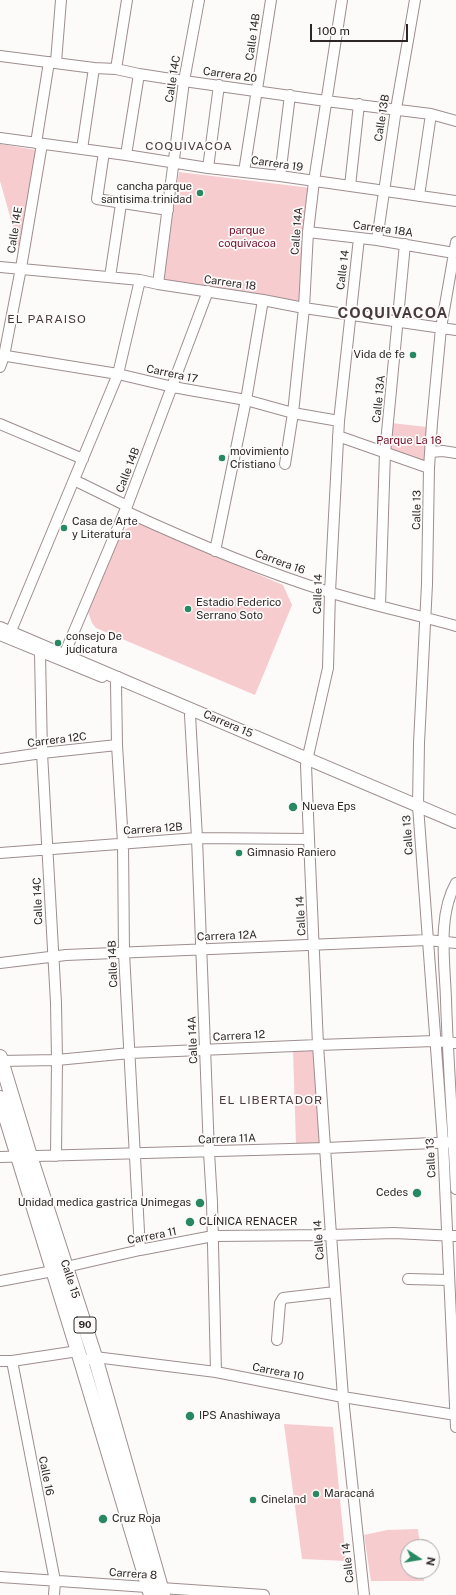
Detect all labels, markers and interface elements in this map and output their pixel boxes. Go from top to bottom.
street label: Calle 14B [243,13,263,61]
scale bar [312,16,410,42]
text: 100 m [317,24,350,38]
street label: Calle 14C [163,54,183,104]
street label: Carrera 20 [202,65,258,85]
street label: Calle 13B [372,94,392,142]
district label: COQUIVACOA [145,139,233,153]
street label: Carrera 19 [250,154,304,174]
place label: cancha parque santisima trinidad [101,180,192,206]
marker: cancha parque santisima trinidad [195,188,205,198]
street label: Calle 14E [5,206,25,254]
street label: Calle 14A [288,207,306,255]
street label: Carrera 18A [352,218,414,240]
park label: parque coquivacoa [218,224,276,250]
street label: Calle 14 [334,249,352,291]
street label: Carrera 18 [203,273,257,293]
district label: COQUIVACOA [338,304,448,322]
district label: EL PARAISO [7,312,87,326]
place label: Vida de fe [354,348,405,362]
marker: Vida de fe [408,350,418,360]
street label: Carrera 17 [145,362,199,386]
street label: Calle 13A [370,374,388,424]
park label: Parque La 16 [376,434,442,448]
street label: Calle 14B [113,445,143,495]
place label: movimiento Cristiano [230,445,289,471]
marker: movimiento Cristiano [217,453,227,463]
street label: Calle 13 [410,490,424,530]
place label: Casa de Arte y Literatura [72,515,138,541]
marker: Casa de Arte y Literatura [59,523,69,533]
street label: Carrera 16 [253,547,307,577]
street label: Calle 14 [311,574,325,614]
place label: Estadio Federico Serrano Soto [196,596,281,622]
marker: Estadio Federico Serrano Soto [183,604,193,614]
place label: consejo De judicatura [66,630,122,656]
marker: consejo De judicatura [53,638,63,648]
street label: Carrera 15 [201,708,255,740]
street label: Carrera 12C [27,730,87,750]
place label: Nueva Eps [302,800,356,814]
marker: Nueva Eps [287,801,299,813]
street label: Calle 13 [400,815,416,855]
street label: Carrera 12B [123,820,183,838]
place label: Gimnasio Raniero [247,846,336,860]
marker: Gimnasio Raniero [234,848,244,858]
street label: Calle 14C [31,877,45,925]
street label: Calle 14 [293,896,309,936]
street label: Carrera 12A [197,928,257,944]
street label: Calle 14B [106,940,120,988]
street label: Calle 14A [186,1016,200,1064]
street label: Carrera 12 [213,1028,265,1044]
district label: EL LIBERTADOR [219,1093,323,1107]
street label: Carrera 11A [198,1131,256,1147]
street label: Calle 13 [423,1138,439,1178]
place label: Cedes [376,1186,408,1200]
marker: Cedes [411,1187,423,1199]
place label: Unidad medica gastrica Unimegas [18,1196,191,1210]
marker: Unidad medica gastrica Unimegas [194,1197,206,1209]
place label: CLÍNICA RENACER [199,1215,297,1229]
marker: CLÍNICA RENACER [184,1216,196,1228]
street label: Calle 14 [311,1220,327,1260]
street label: Carrera 11 [126,1225,178,1247]
street label: Calle 15 [58,1258,82,1300]
road number: 90 [74,1317,96,1333]
street label: Carrera 10 [251,1361,305,1383]
place label: IPS Anashiwaya [199,1409,280,1423]
marker: IPS Anashiwaya [184,1410,196,1422]
street label: Calle 16 [36,1455,56,1497]
place label: Maracaná [324,1487,374,1501]
marker: Maracaná [311,1489,321,1499]
place label: Cineland [261,1493,306,1507]
marker: Cineland [248,1495,258,1505]
place label: Cruz Roja [112,1512,161,1526]
marker: Cruz Roja [97,1513,109,1525]
north arrow [400,1539,440,1579]
street label: Calle 14 [339,1542,357,1584]
text: N [424,1556,438,1567]
street label: Carrera 8 [108,1566,158,1582]

